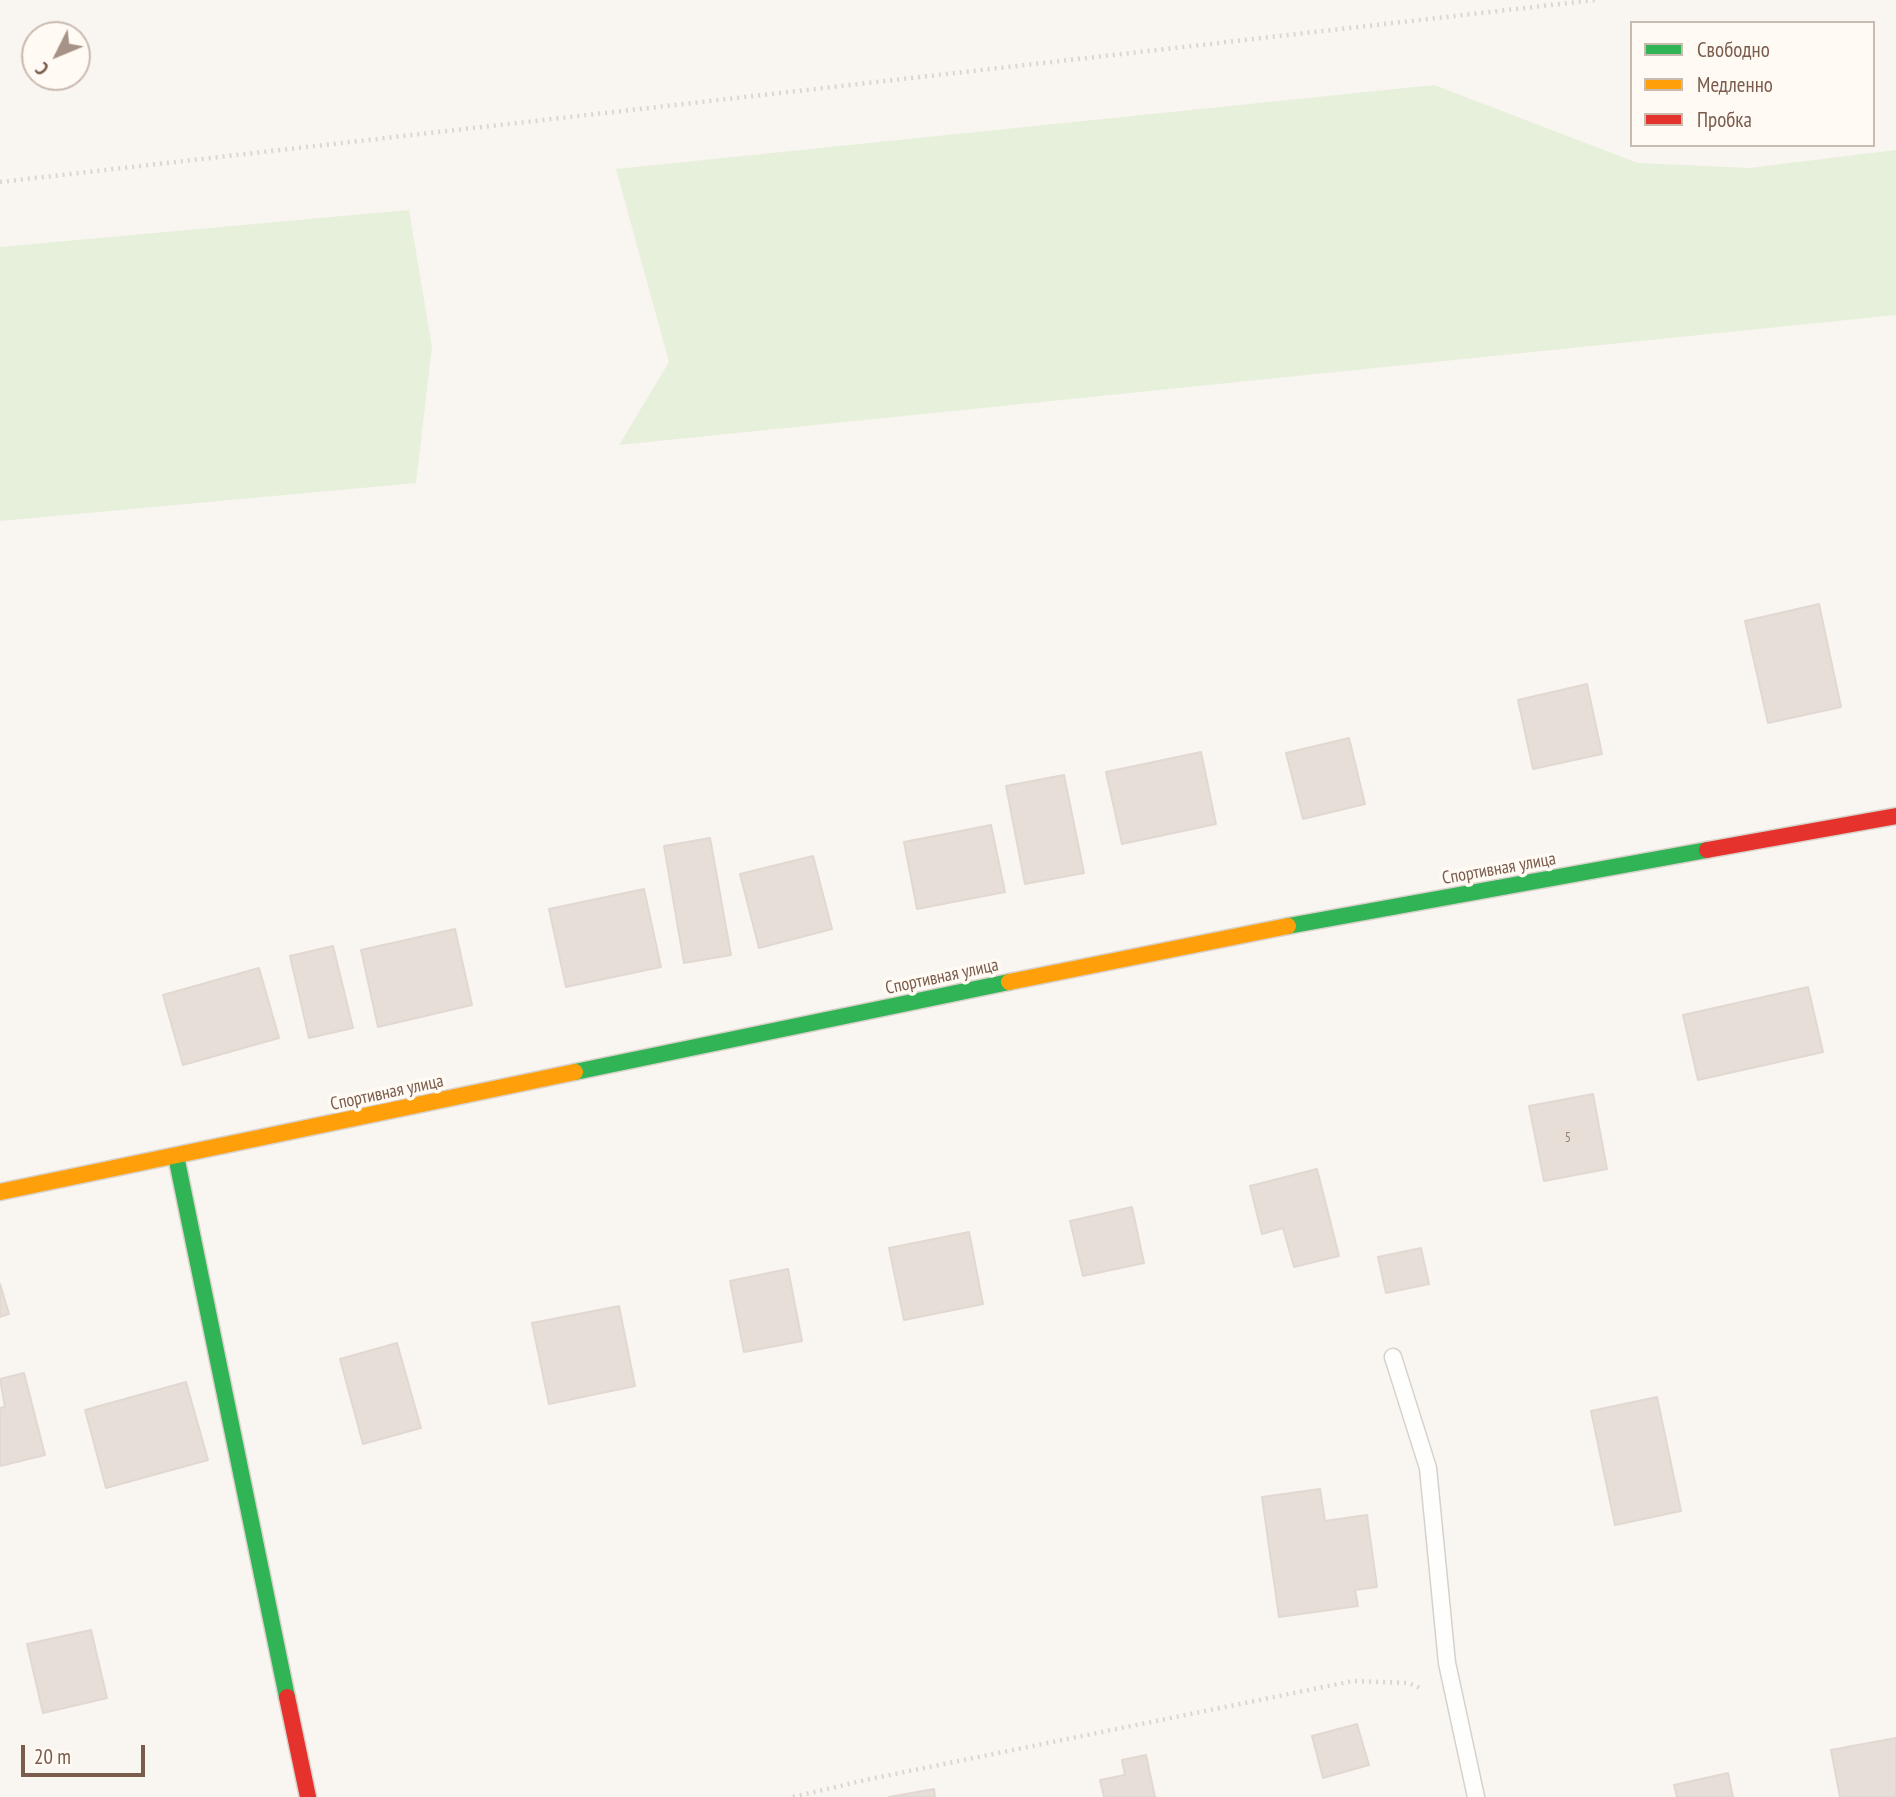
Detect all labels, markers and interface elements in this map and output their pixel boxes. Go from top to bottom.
north arrow [21,21,91,91]
legend [1630,21,1875,147]
text: Свободно [1697,36,1770,63]
text: С [30,58,54,80]
text: Медленно [1697,71,1773,98]
text: Пробка [1697,106,1752,133]
street label: Спортивная улица [1440,848,1558,890]
street label: Спортивная улица [884,954,1000,1000]
street label: Спортивная улица [329,1070,445,1116]
house number: 5 [1565,1130,1571,1146]
scale bar [24,1730,149,1774]
text: 20 m [34,1743,71,1770]

